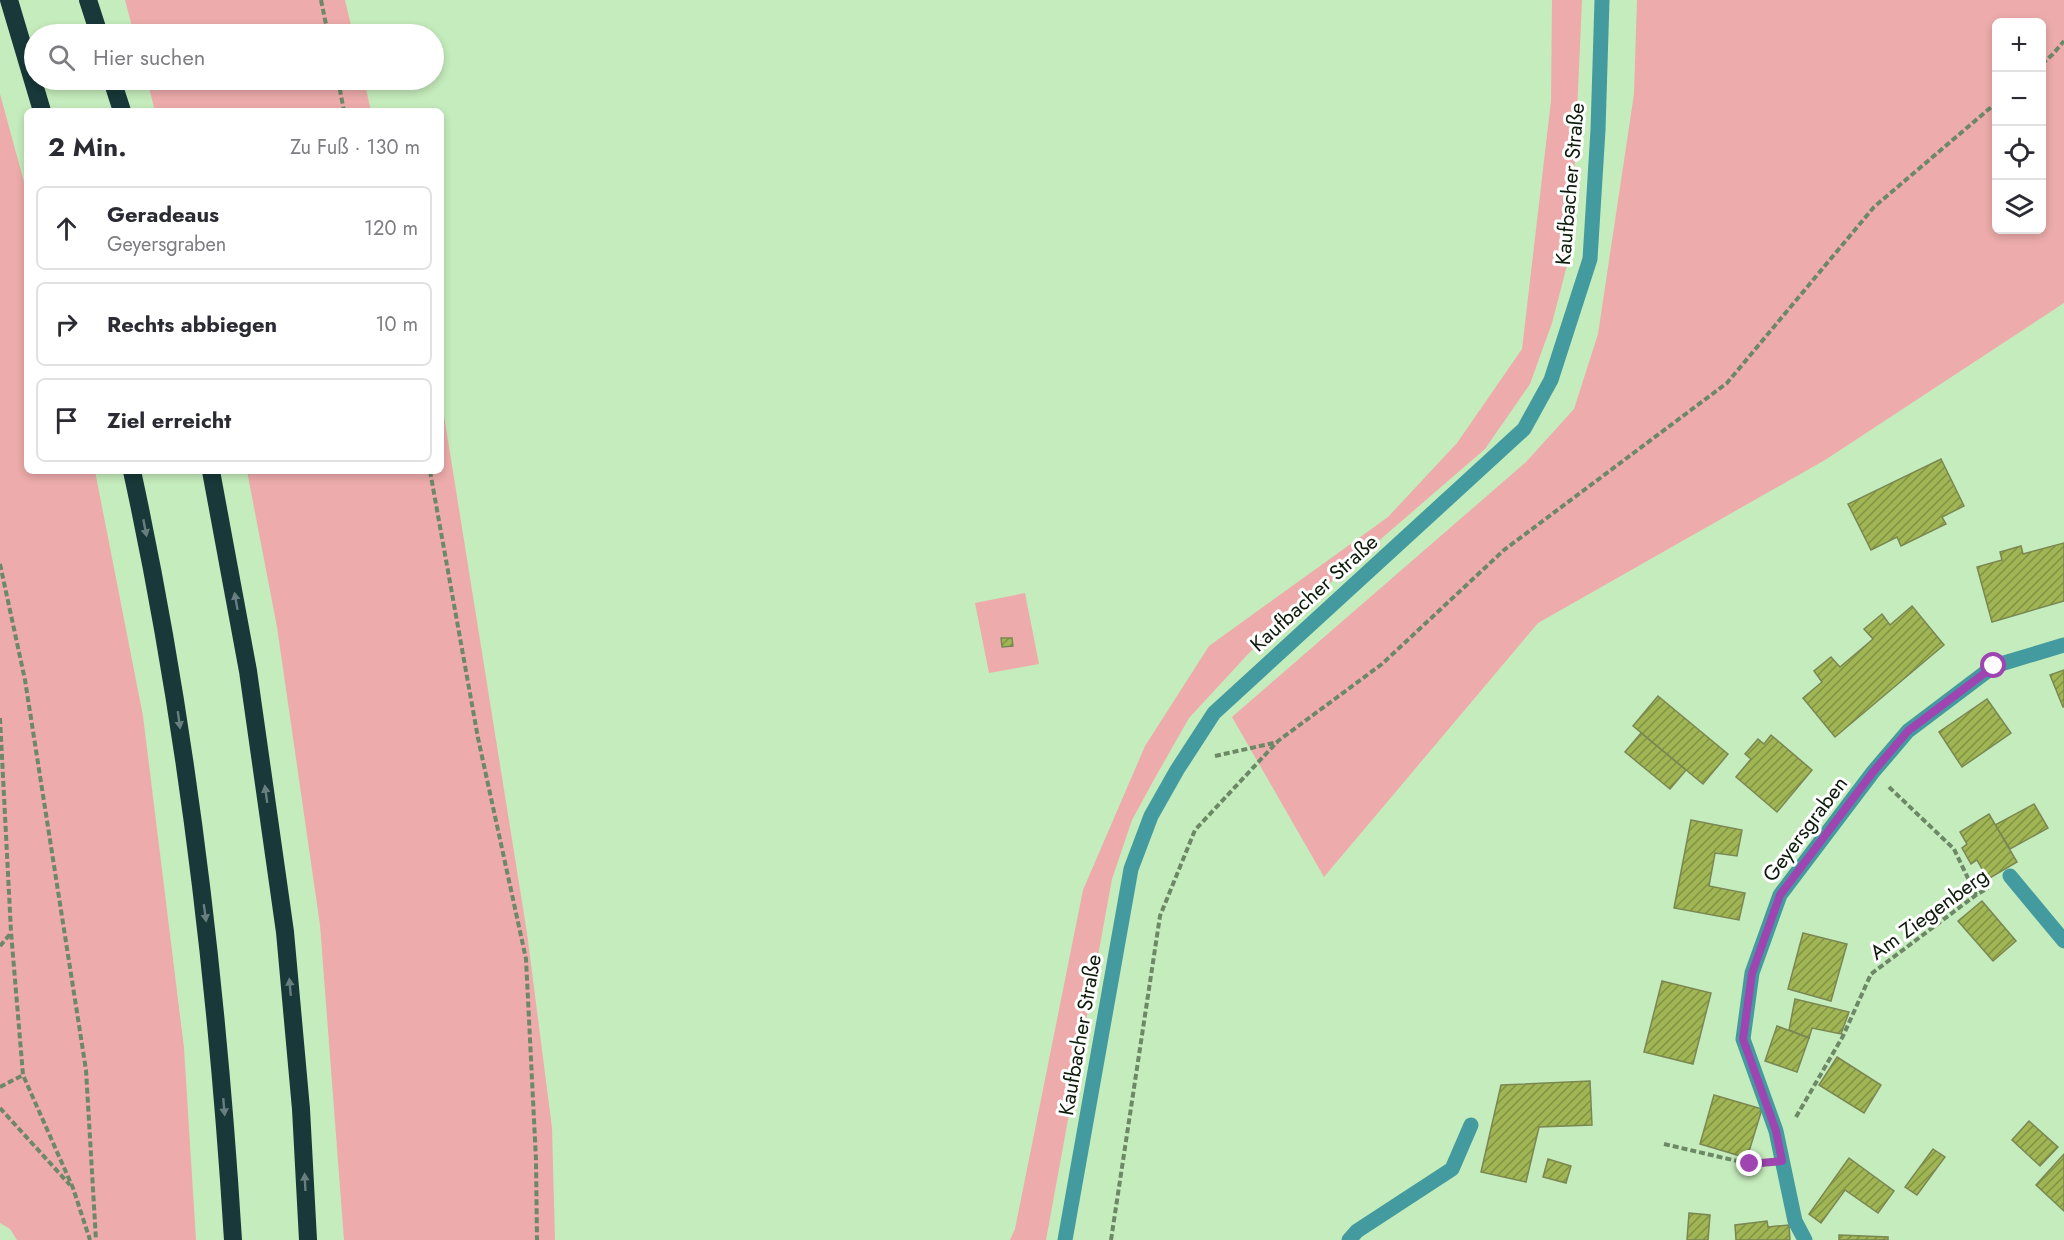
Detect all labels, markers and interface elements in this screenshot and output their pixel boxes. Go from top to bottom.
map controls [1992,18,2046,234]
button: + [1992,18,2046,72]
search box [24,24,444,90]
icon: search [45,41,78,74]
text: Hier suchen [93,41,205,73]
button: − [1992,72,2046,126]
street label: Kaufbacher Straße [1548,101,1592,266]
button: locate [1992,126,2046,180]
text: 2 Min. [48,128,127,166]
text: Zu Fuß · 130 m [290,133,420,162]
button: layers [1992,180,2046,234]
text: Geradeaus [107,198,219,230]
icon: ahead [50,212,83,245]
text: 120 m [364,214,418,243]
text: Geyersgraben [107,230,226,259]
icon: right [50,308,83,341]
text: Rechts abbiegen [107,308,277,340]
text: 10 m [375,310,418,339]
icon: arrive [50,404,83,437]
text: Ziel erreicht [107,404,231,436]
one-way arrow [141,519,150,538]
street label: Kaufbacher Straße [1243,527,1385,659]
one-way arrow [231,591,240,610]
route start [1980,652,2006,678]
one-way arrow [174,711,184,730]
street label: Geyersgraben [1755,770,1855,888]
one-way arrow [261,784,270,803]
street label: Am Ziegenberg [1864,861,1994,967]
one-way arrow [200,904,209,923]
street label: Kaufbacher Straße [1051,952,1109,1118]
one-way arrow [285,978,295,997]
one-way arrow [219,1098,229,1117]
route end [1736,1150,1762,1176]
one-way arrow [301,1172,310,1191]

